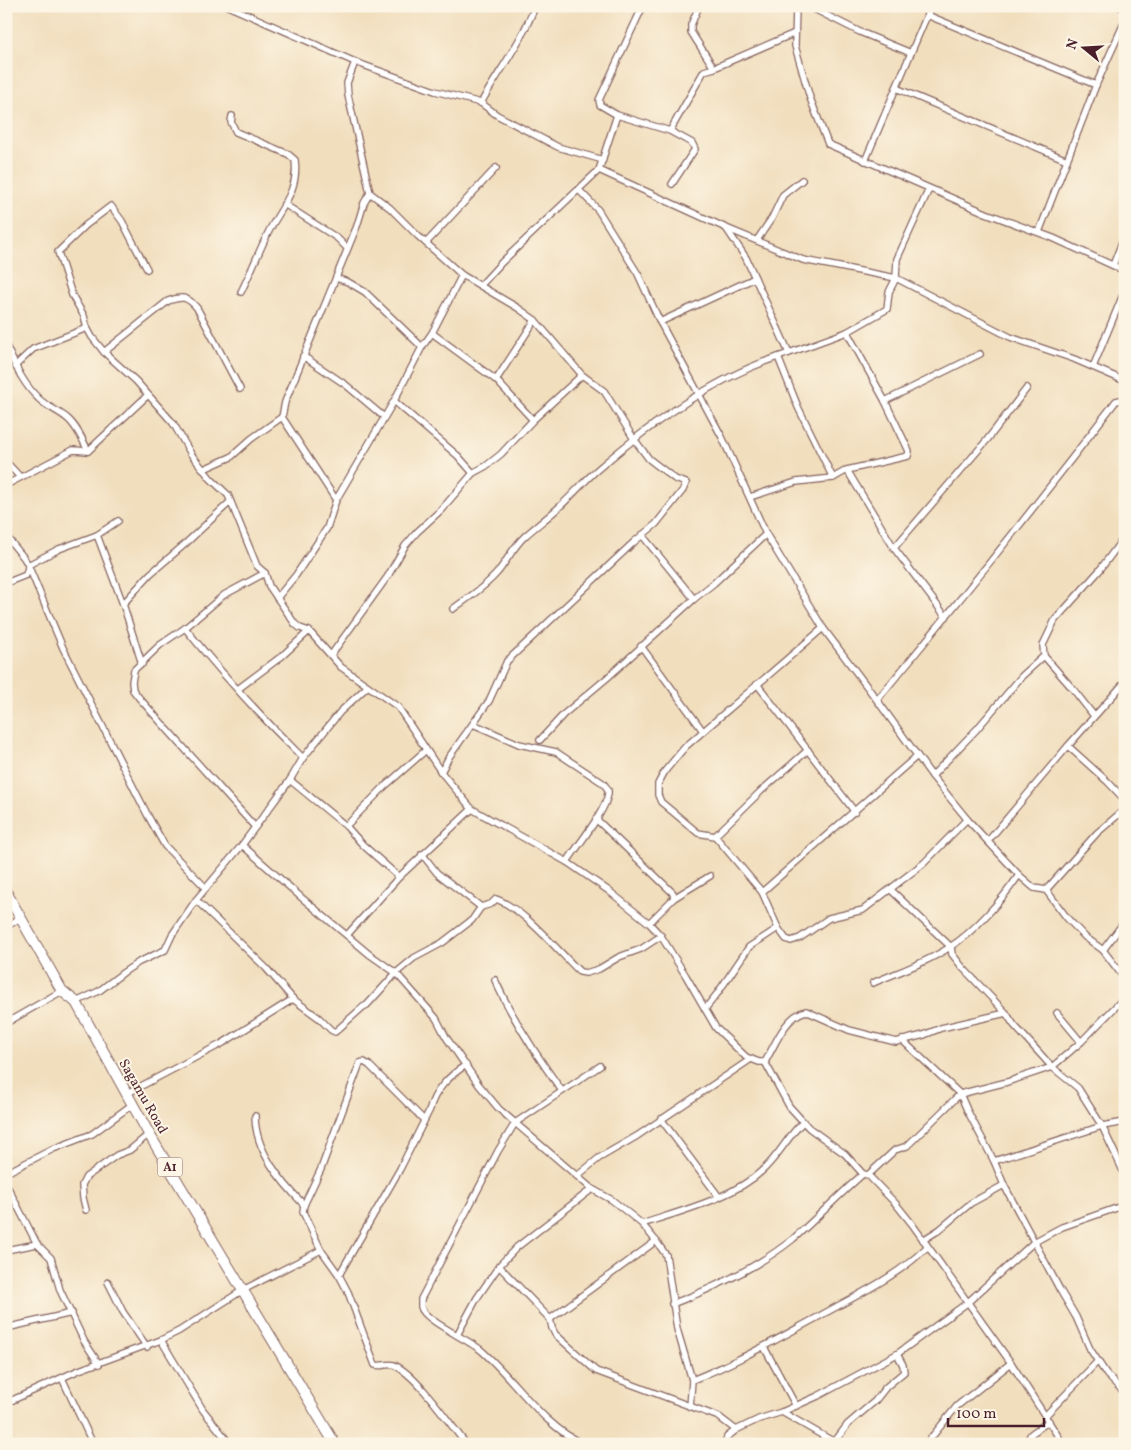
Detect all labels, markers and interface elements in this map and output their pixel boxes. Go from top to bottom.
north arrow [1058,22,1108,72]
text: N [1062,37,1084,52]
street label: Sagamu Road [114,1056,172,1138]
road number: A1 [158,1158,182,1176]
scale bar [948,1395,1045,1427]
text: 100 m [956,1404,996,1425]

